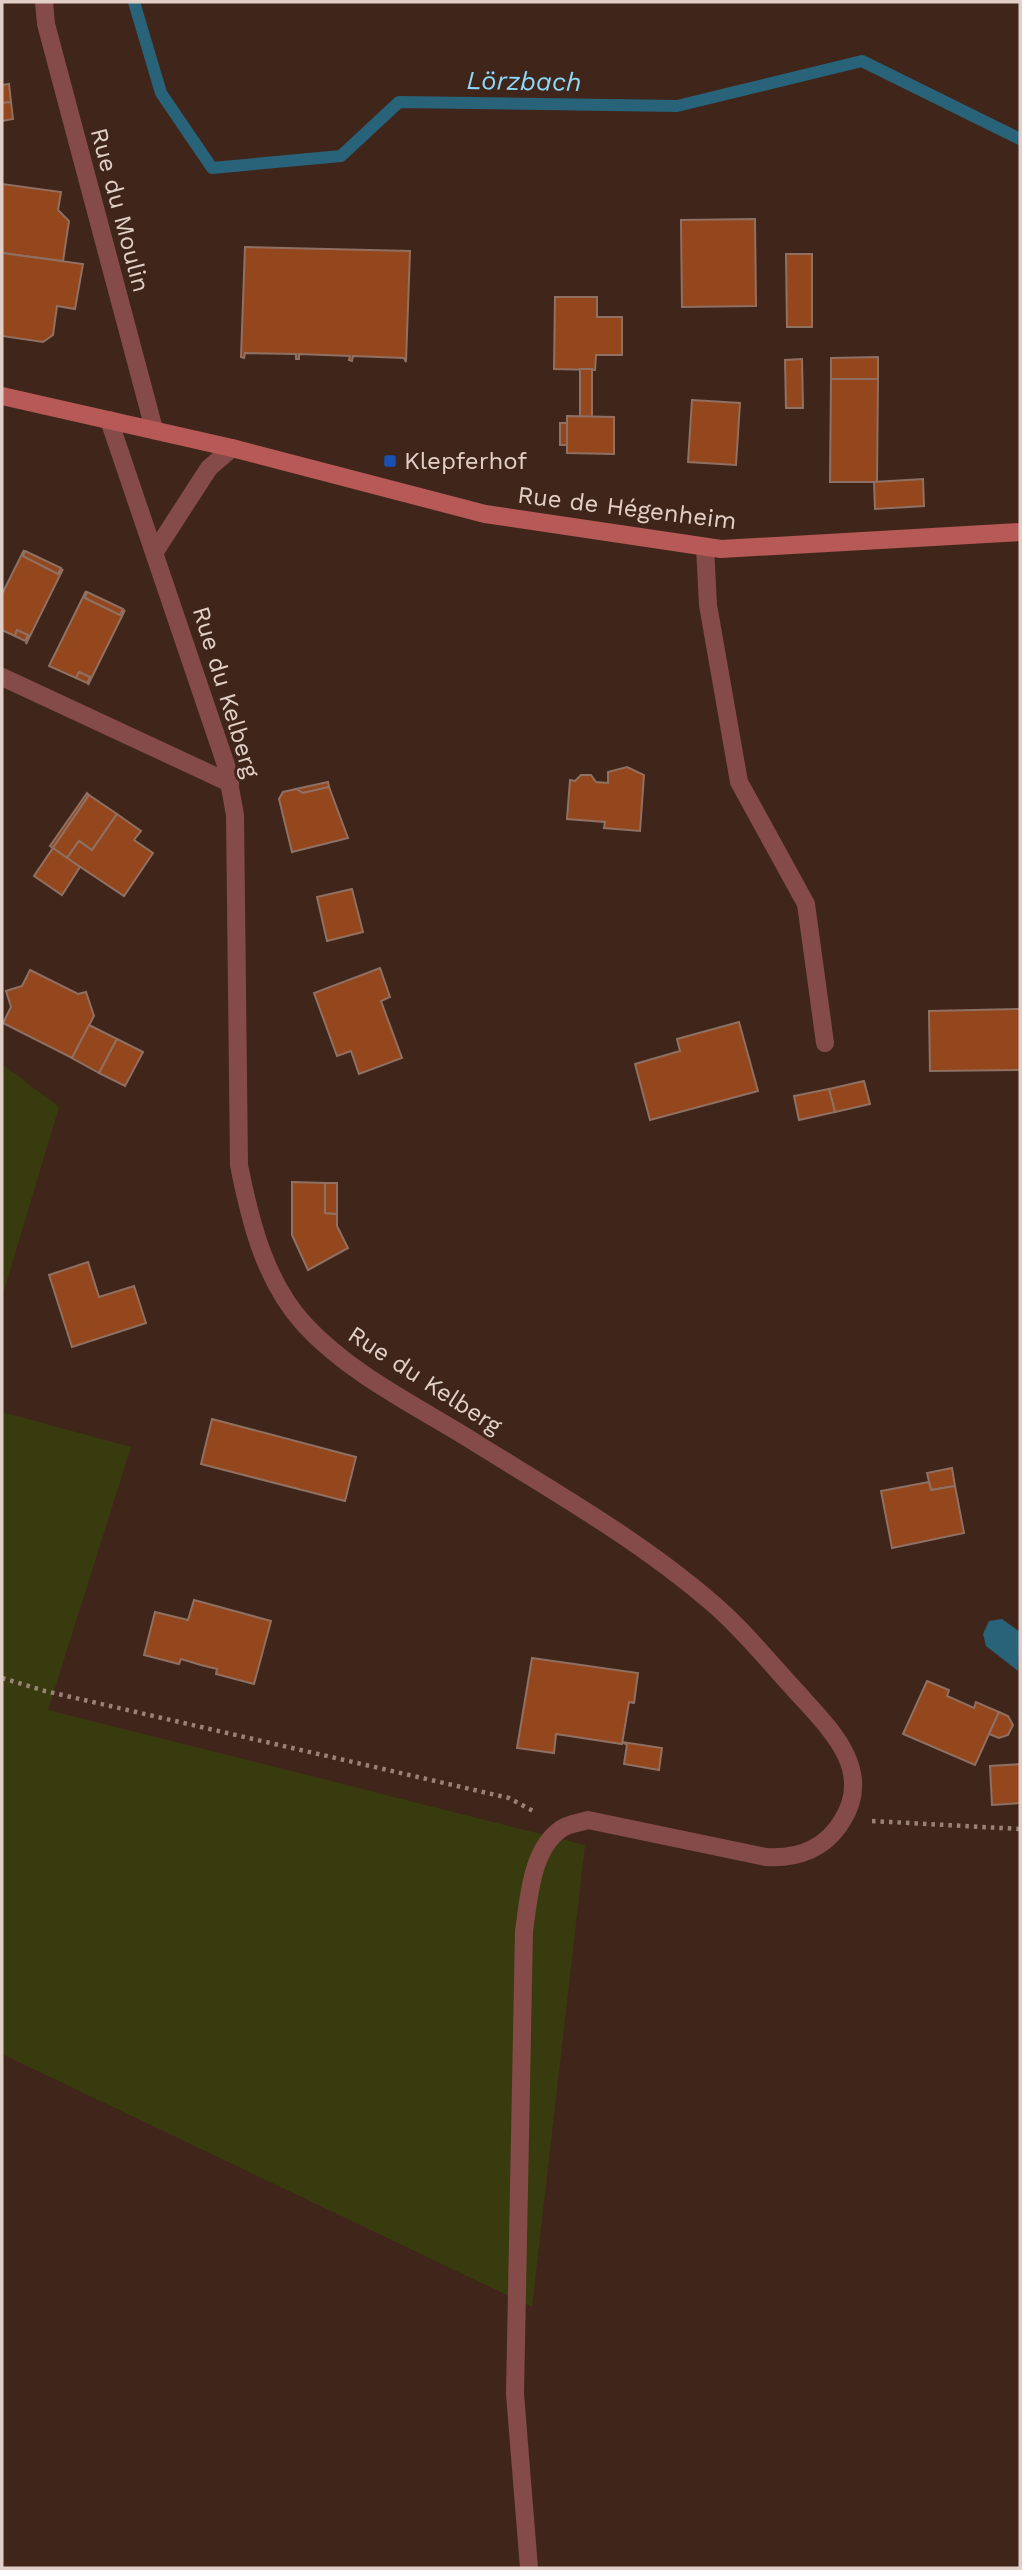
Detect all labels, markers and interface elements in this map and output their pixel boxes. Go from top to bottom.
water label: Lörzbach [466,65,582,97]
street label: Rue du Moulin [85,125,155,295]
place label: Klepferhof [404,447,528,475]
marker: Klepferhof [382,453,398,469]
street label: Rue de Hégenheim [516,481,738,535]
street label: Rue du Kelberg [187,603,265,781]
street label: Rue du Kelberg [343,1320,507,1440]

